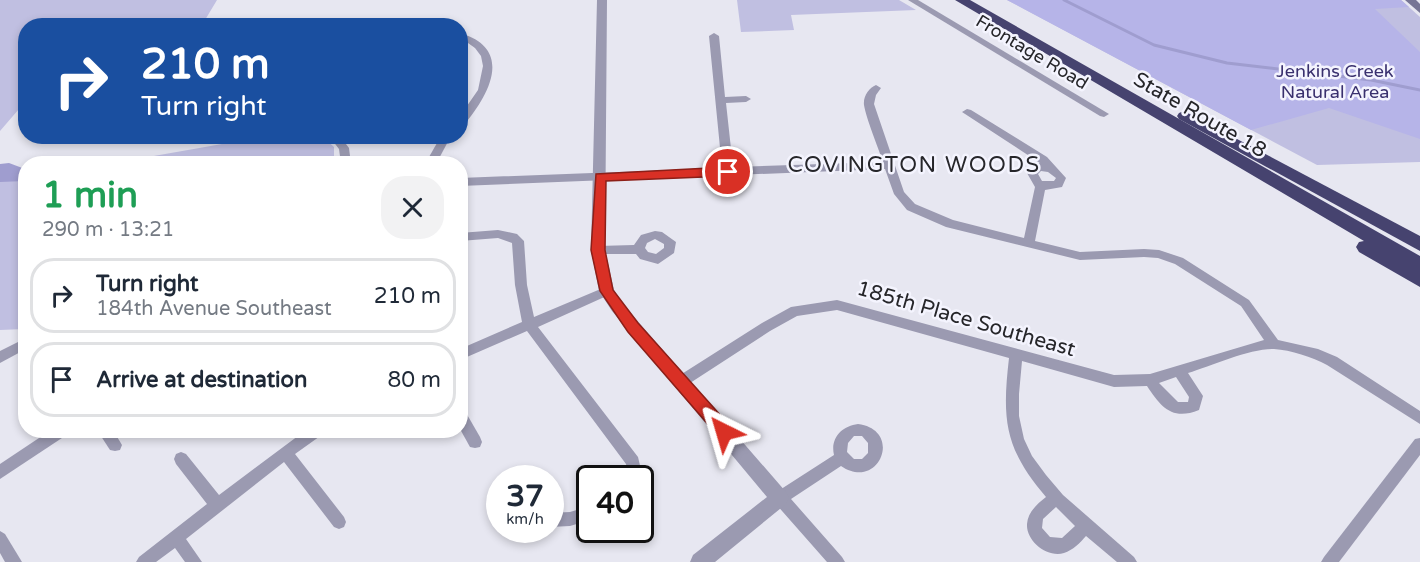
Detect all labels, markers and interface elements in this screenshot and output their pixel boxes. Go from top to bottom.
street label: Frontage Road [972,10,1092,94]
text: 210 m [141,39,270,90]
icon: right [42,42,120,120]
park label: Jenkins Creek Natural Area [1276,60,1394,103]
street label: State Route 18 [1129,67,1271,163]
text: Turn right [141,90,267,123]
pin [702,146,753,197]
district label: COVINGTON WOODS [788,152,1040,178]
icon: arrive [711,155,744,188]
text: 1 min [42,174,138,217]
button: close [381,176,444,239]
text: 290 m · 13:21 [42,218,174,242]
text: Turn right [96,271,198,297]
street label: 185th Place Southeast [854,276,1078,362]
icon: right [45,279,78,312]
text: 210 m [374,283,441,309]
text: 184th Avenue Southeast [96,297,332,321]
icon: arrive [45,363,78,396]
text: Arrive at destination [96,367,307,393]
text: 80 m [387,367,441,393]
position arrow [692,400,756,464]
speed limit sign: 40 [576,465,654,543]
text: 37 [506,478,544,515]
text: km/h [506,510,544,528]

